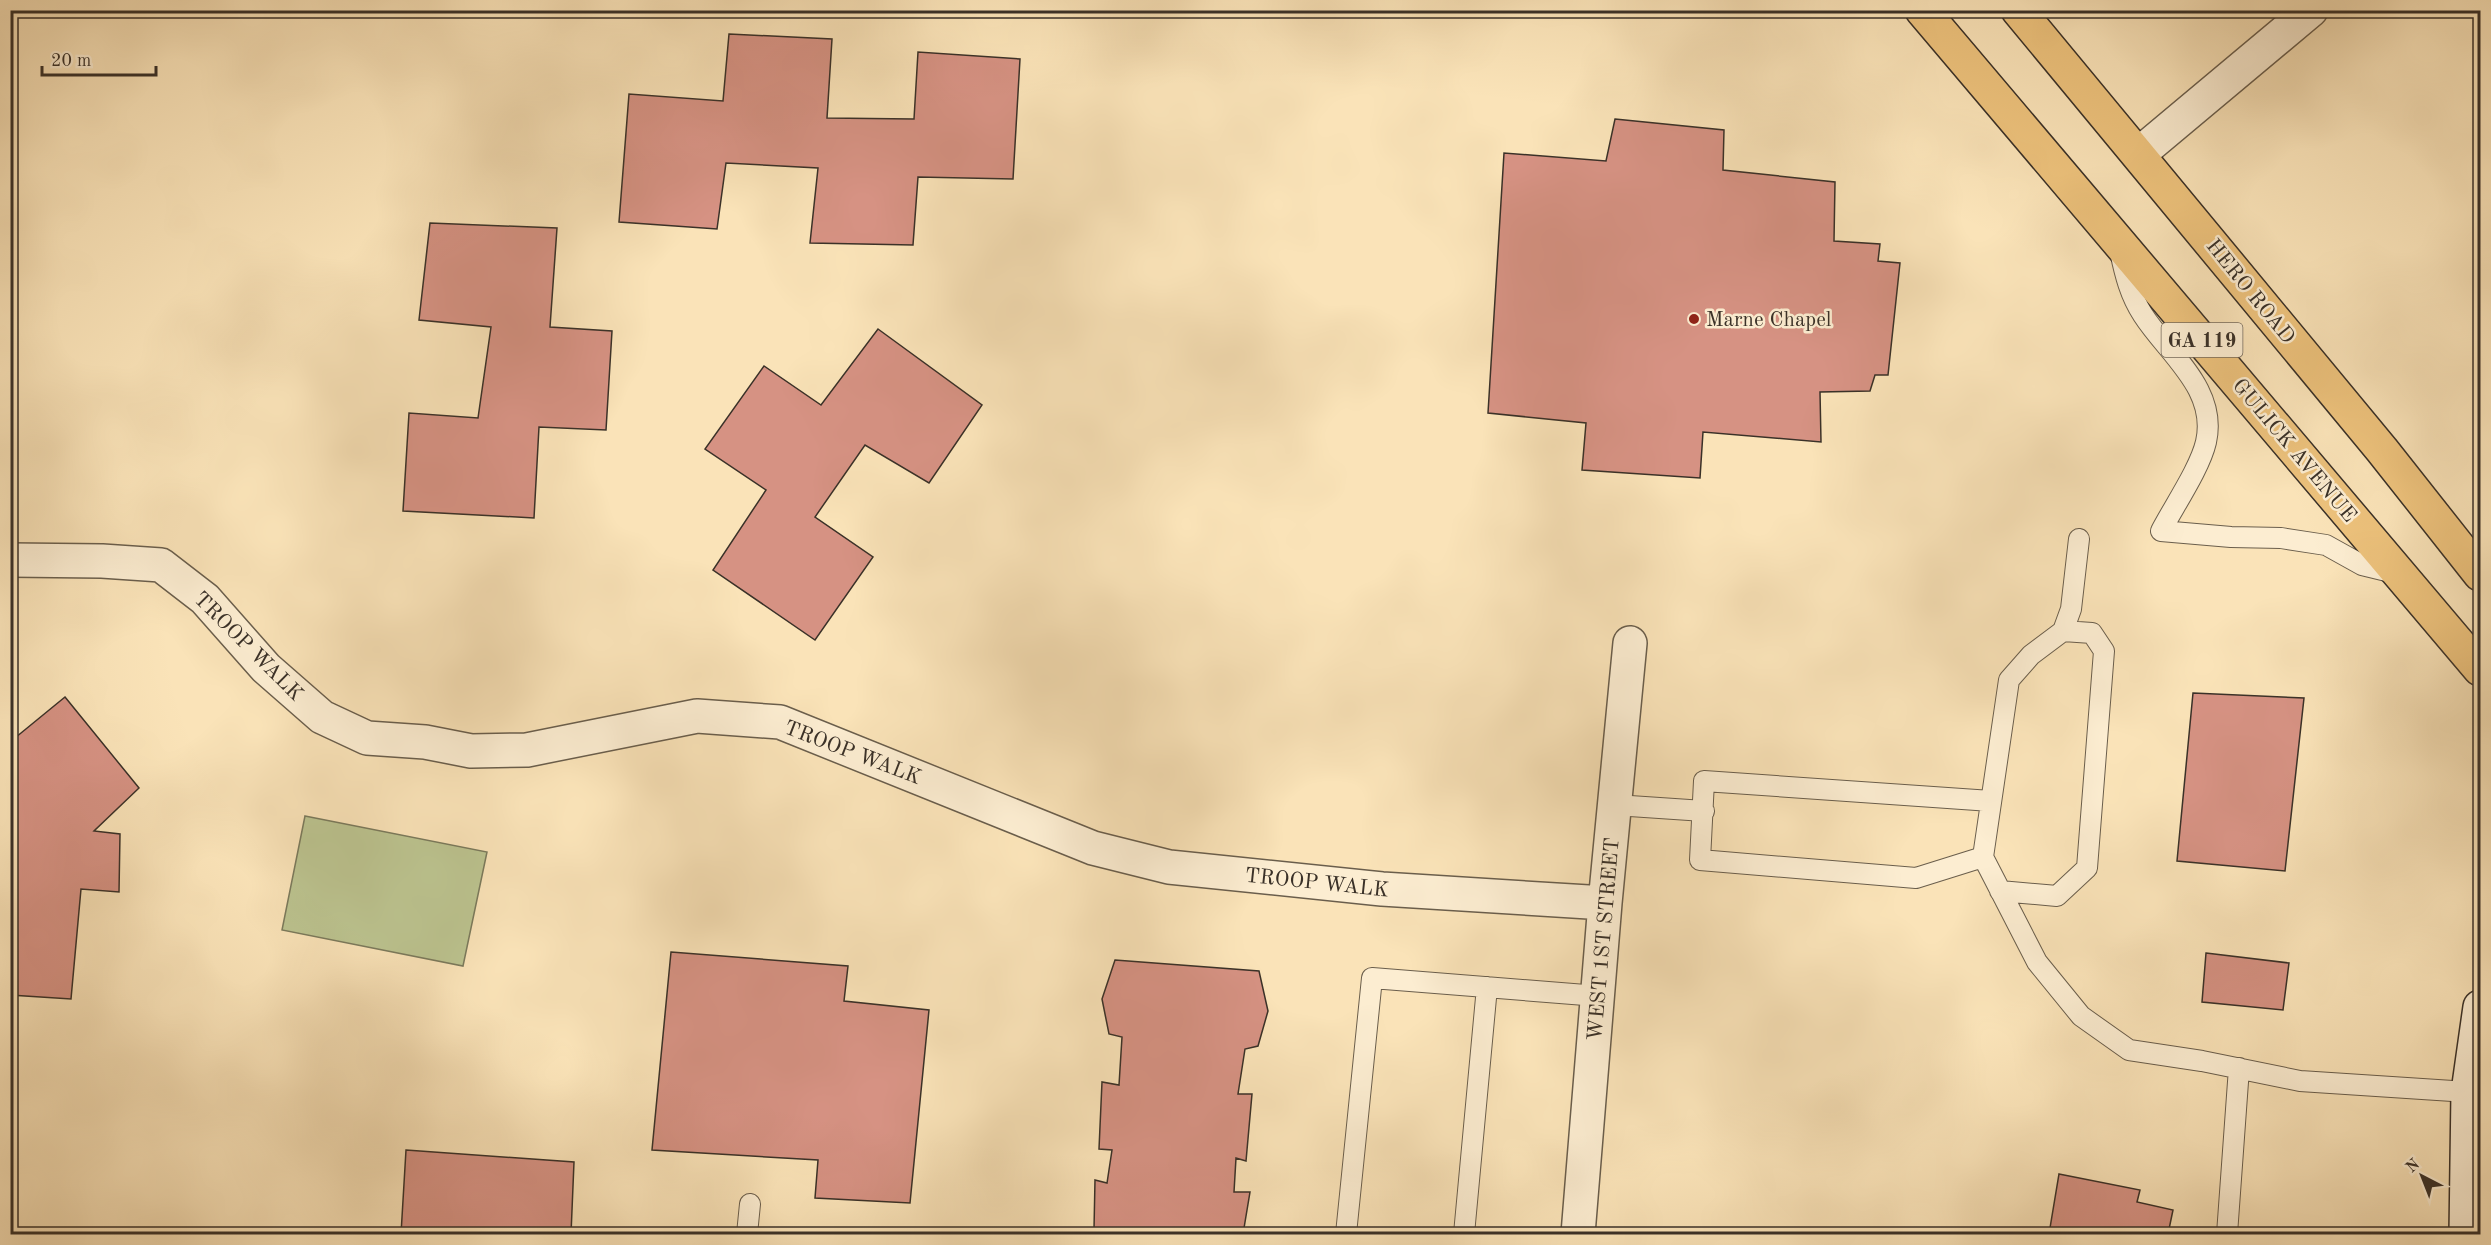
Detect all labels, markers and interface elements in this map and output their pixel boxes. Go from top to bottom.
scale bar [42,39,156,77]
text: 20 m [51,52,91,70]
street label: HERO ROAD [2202,236,2298,348]
place label: Marne Chapel [1706,310,1832,331]
marker: Marne Chapel [1687,312,1701,326]
road number: GA 119 [2162,323,2242,357]
street label: GULICK AVENUE [2228,375,2360,527]
street label: TROOP WALK [189,588,307,706]
street label: TROOP WALK [781,718,924,789]
street label: WEST 1ST STREET [1585,837,1624,1042]
street label: TROOP WALK [1244,865,1390,902]
north arrow [2392,1146,2452,1206]
text: N [2403,1156,2424,1176]

